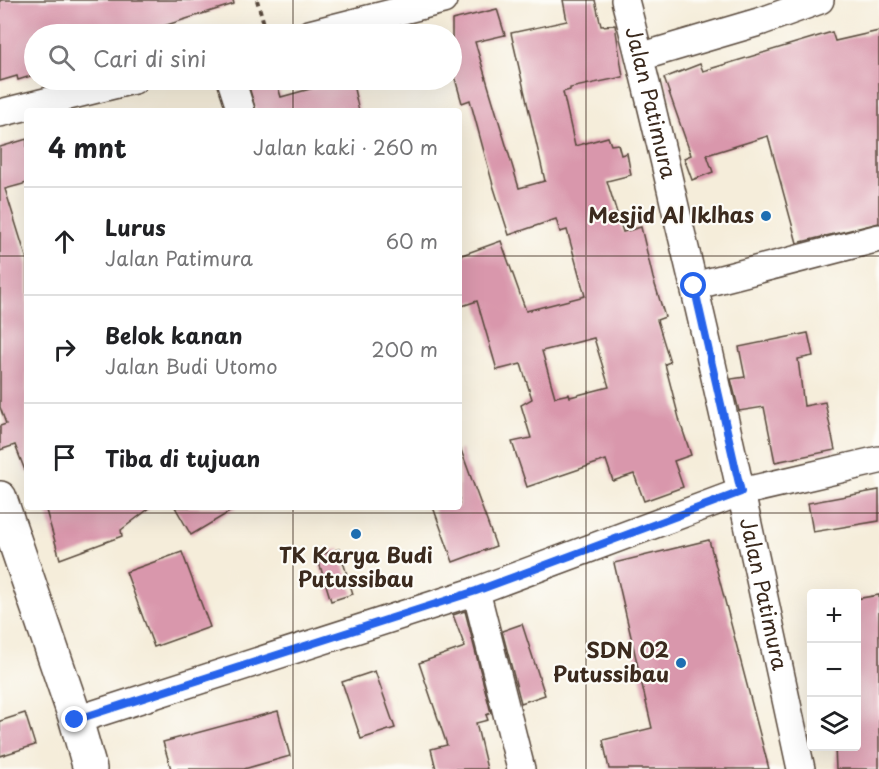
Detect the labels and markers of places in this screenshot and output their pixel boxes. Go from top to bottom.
place label: Mesjid Al Iklhas [588,198,754,230]
marker: Mesjid Al Iklhas [759,209,773,223]
marker: TK Karya Budi Putussibau [349,527,363,541]
place label: TK Karya Budi Putussibau [279,538,433,594]
place label: SDN 02 Putussibau [553,633,669,689]
marker: SDN 02 Putussibau [674,656,688,670]

